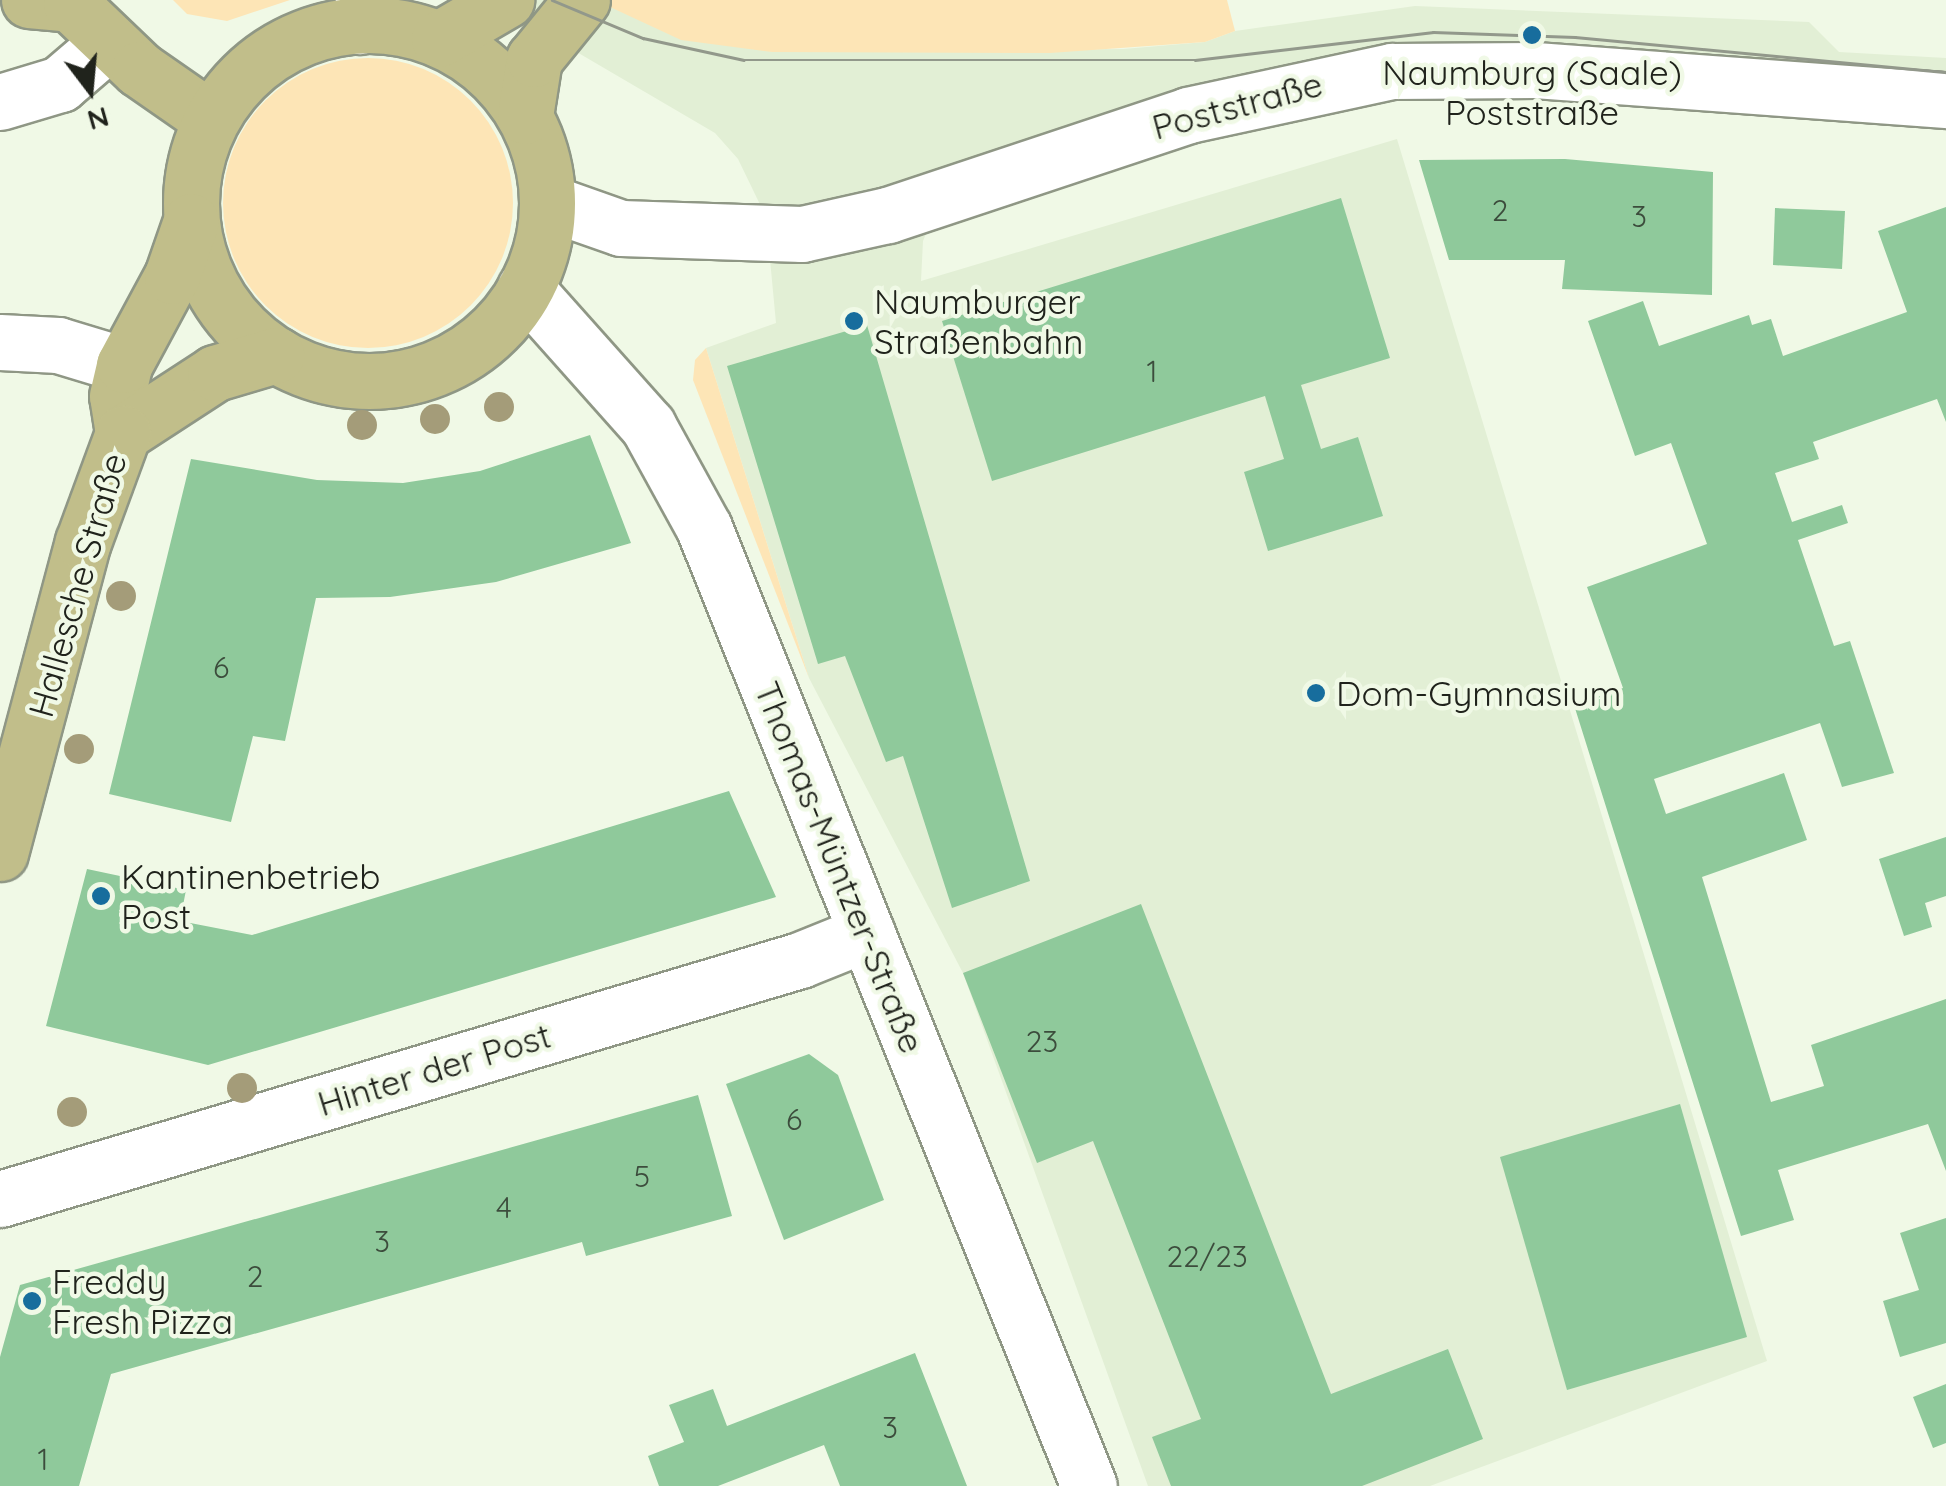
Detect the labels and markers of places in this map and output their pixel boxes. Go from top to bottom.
marker: Naumburg (Saale) Poststraße [1521,24,1543,46]
place label: Naumburg (Saale) Poststraße [1382,51,1682,133]
place label: Naumburger Straßenbahn [874,280,1084,362]
marker: Naumburger Straßenbahn [843,310,865,332]
place label: Dom-Gymnasium [1336,672,1621,714]
marker: Dom-Gymnasium [1305,682,1327,704]
place label: Kantinenbetrieb Post [121,855,380,937]
marker: Kantinenbetrieb Post [90,885,112,907]
place label: Freddy Fresh Pizza [52,1260,233,1342]
marker: Freddy Fresh Pizza [21,1290,43,1312]

